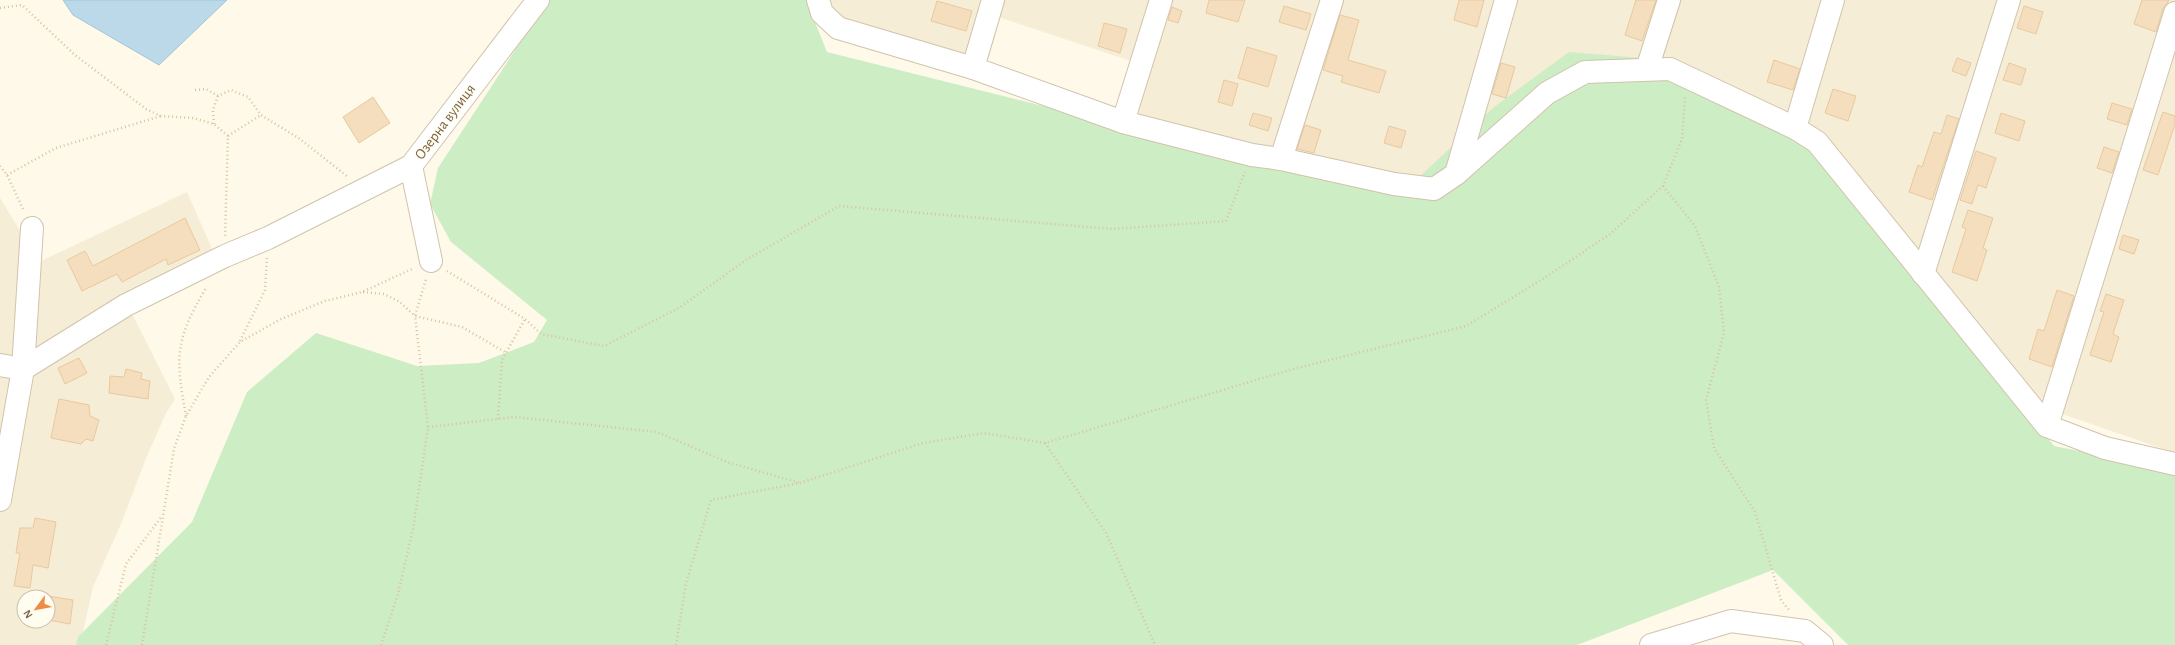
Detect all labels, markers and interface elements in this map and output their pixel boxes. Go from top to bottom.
street label: Озерна вулиця [412,81,478,163]
north arrow [16,589,56,629]
text: N [21,608,35,620]

